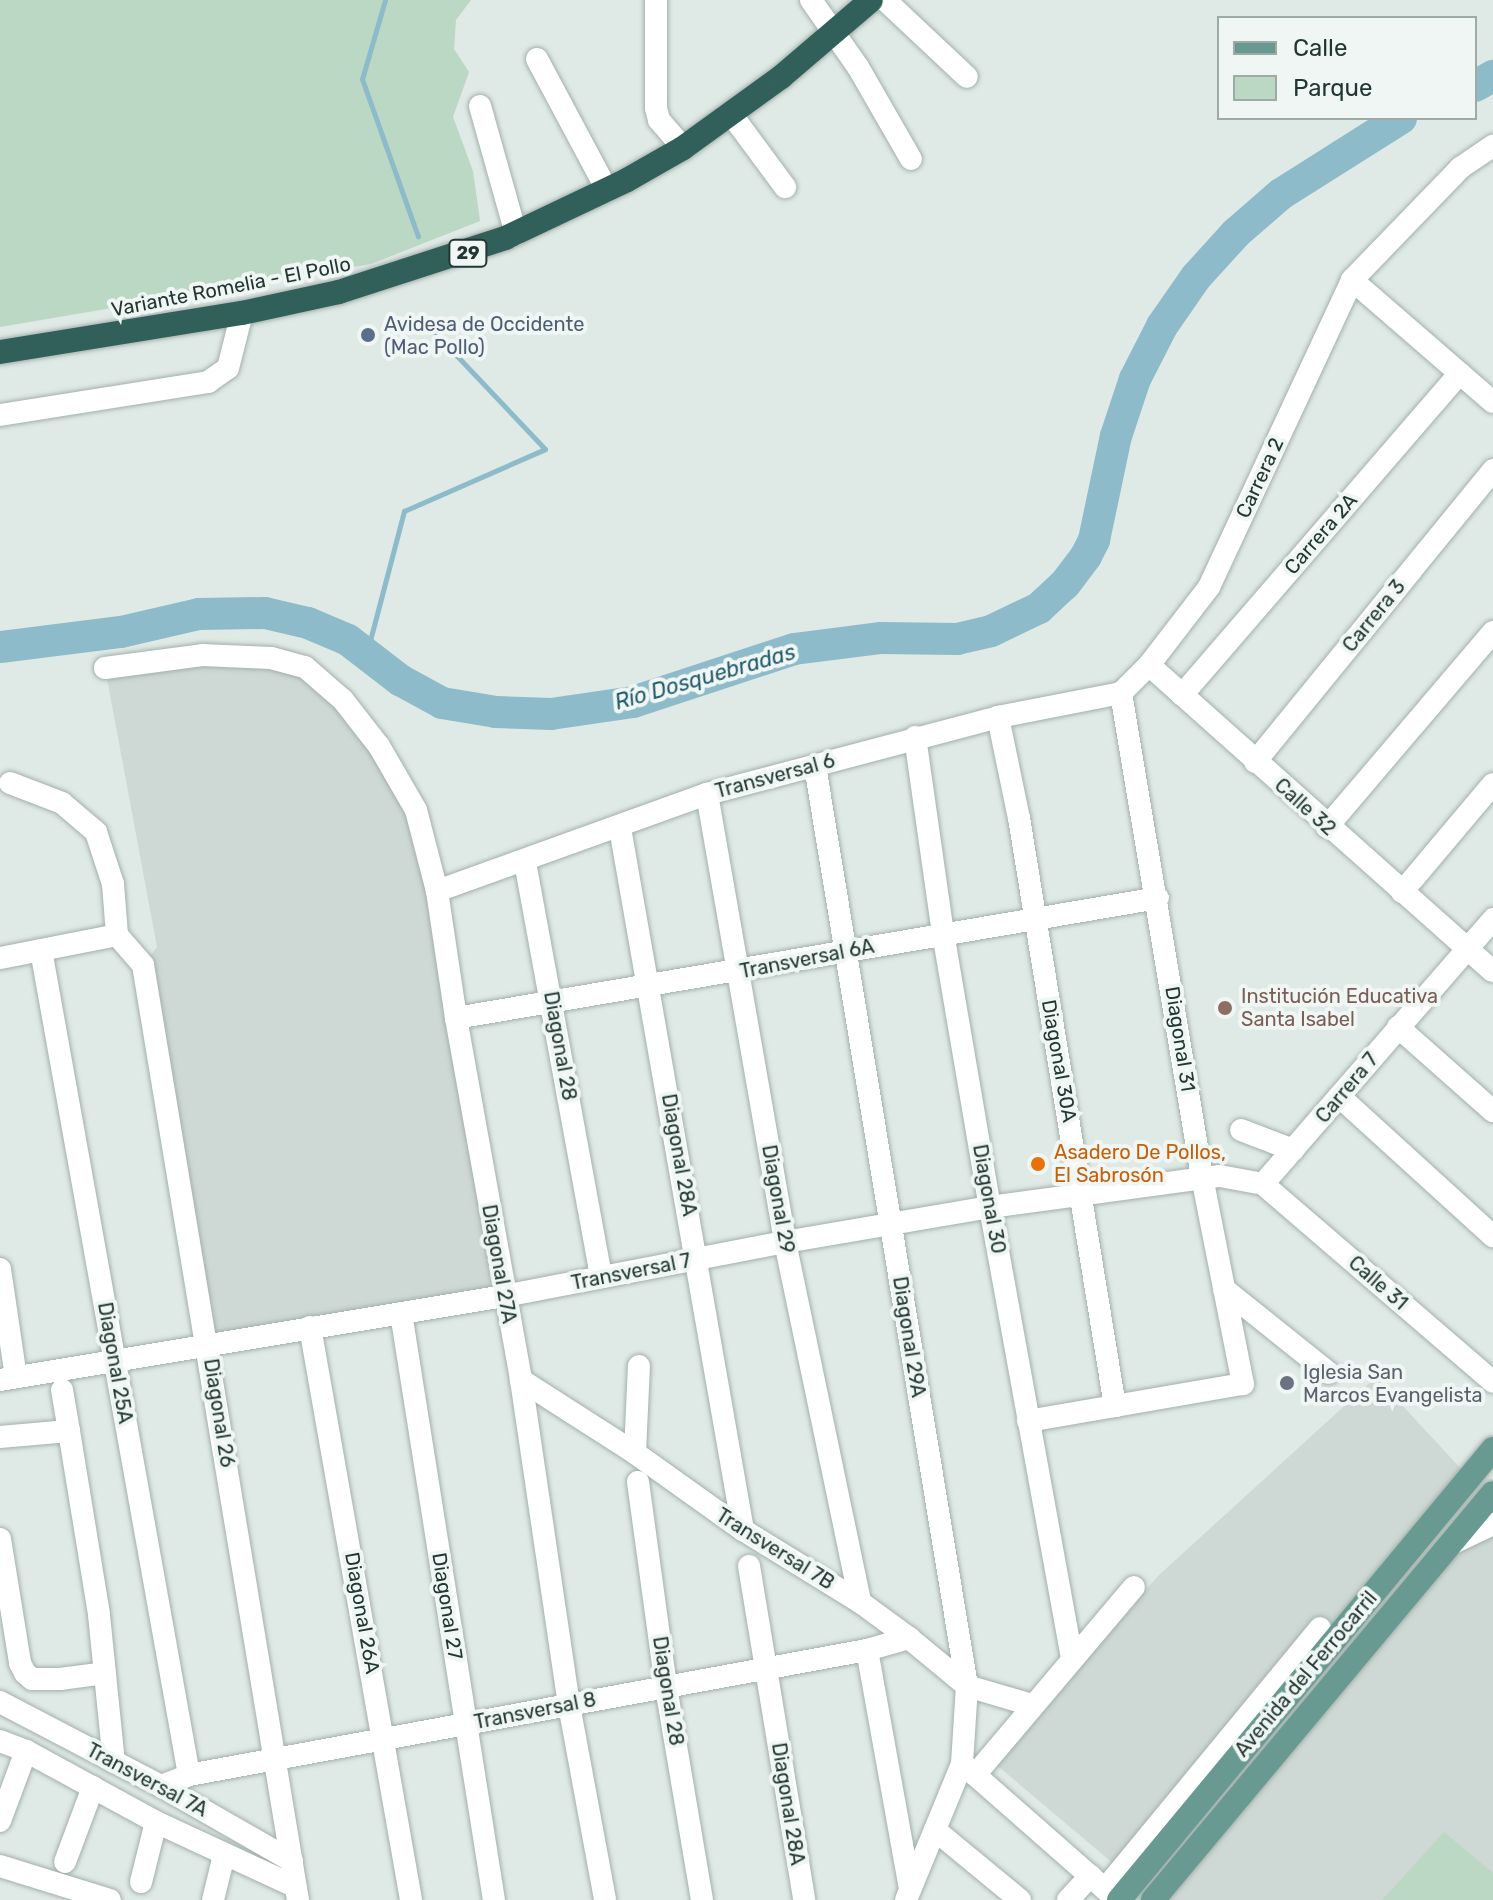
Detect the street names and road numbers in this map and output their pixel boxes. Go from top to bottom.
road number: 29 [448,239,488,267]
street label: Variante Romelia - El Pollo [109,252,353,322]
street label: Carrera 2 [1231,434,1289,522]
street label: Carrera 2A [1279,489,1363,579]
street label: Carrera 3 [1338,575,1410,657]
street label: Transversal 6 [713,748,837,804]
street label: Calle 32 [1269,773,1341,841]
street label: Transversal 6A [738,934,876,984]
street label: Diagonal 31 [1160,985,1200,1093]
street label: Diagonal 28 [539,990,581,1102]
street label: Diagonal 30A [1036,998,1082,1124]
street label: Carrera 7 [1311,1048,1383,1128]
street label: Diagonal 28A [656,1092,702,1218]
street label: Diagonal 30 [968,1142,1010,1256]
street label: Diagonal 29 [757,1143,799,1255]
street label: Diagonal 27A [477,1203,521,1325]
street label: Transversal 7 [569,1249,693,1295]
street label: Calle 31 [1344,1251,1412,1315]
street label: Diagonal 29A [888,1275,930,1399]
street label: Diagonal 25A [93,1300,137,1426]
street label: Diagonal 26 [199,1357,239,1469]
street label: Transversal 7B [712,1503,838,1595]
street label: Diagonal 26A [339,1550,385,1676]
street label: Diagonal 27 [427,1551,467,1661]
street label: Avenida del Ferrocarril [1230,1586,1382,1762]
street label: Diagonal 28 [648,1635,688,1747]
street label: Transversal 8 [472,1687,598,1735]
street label: Transversal 7A [82,1738,212,1822]
street label: Diagonal 28A [766,1741,810,1867]

